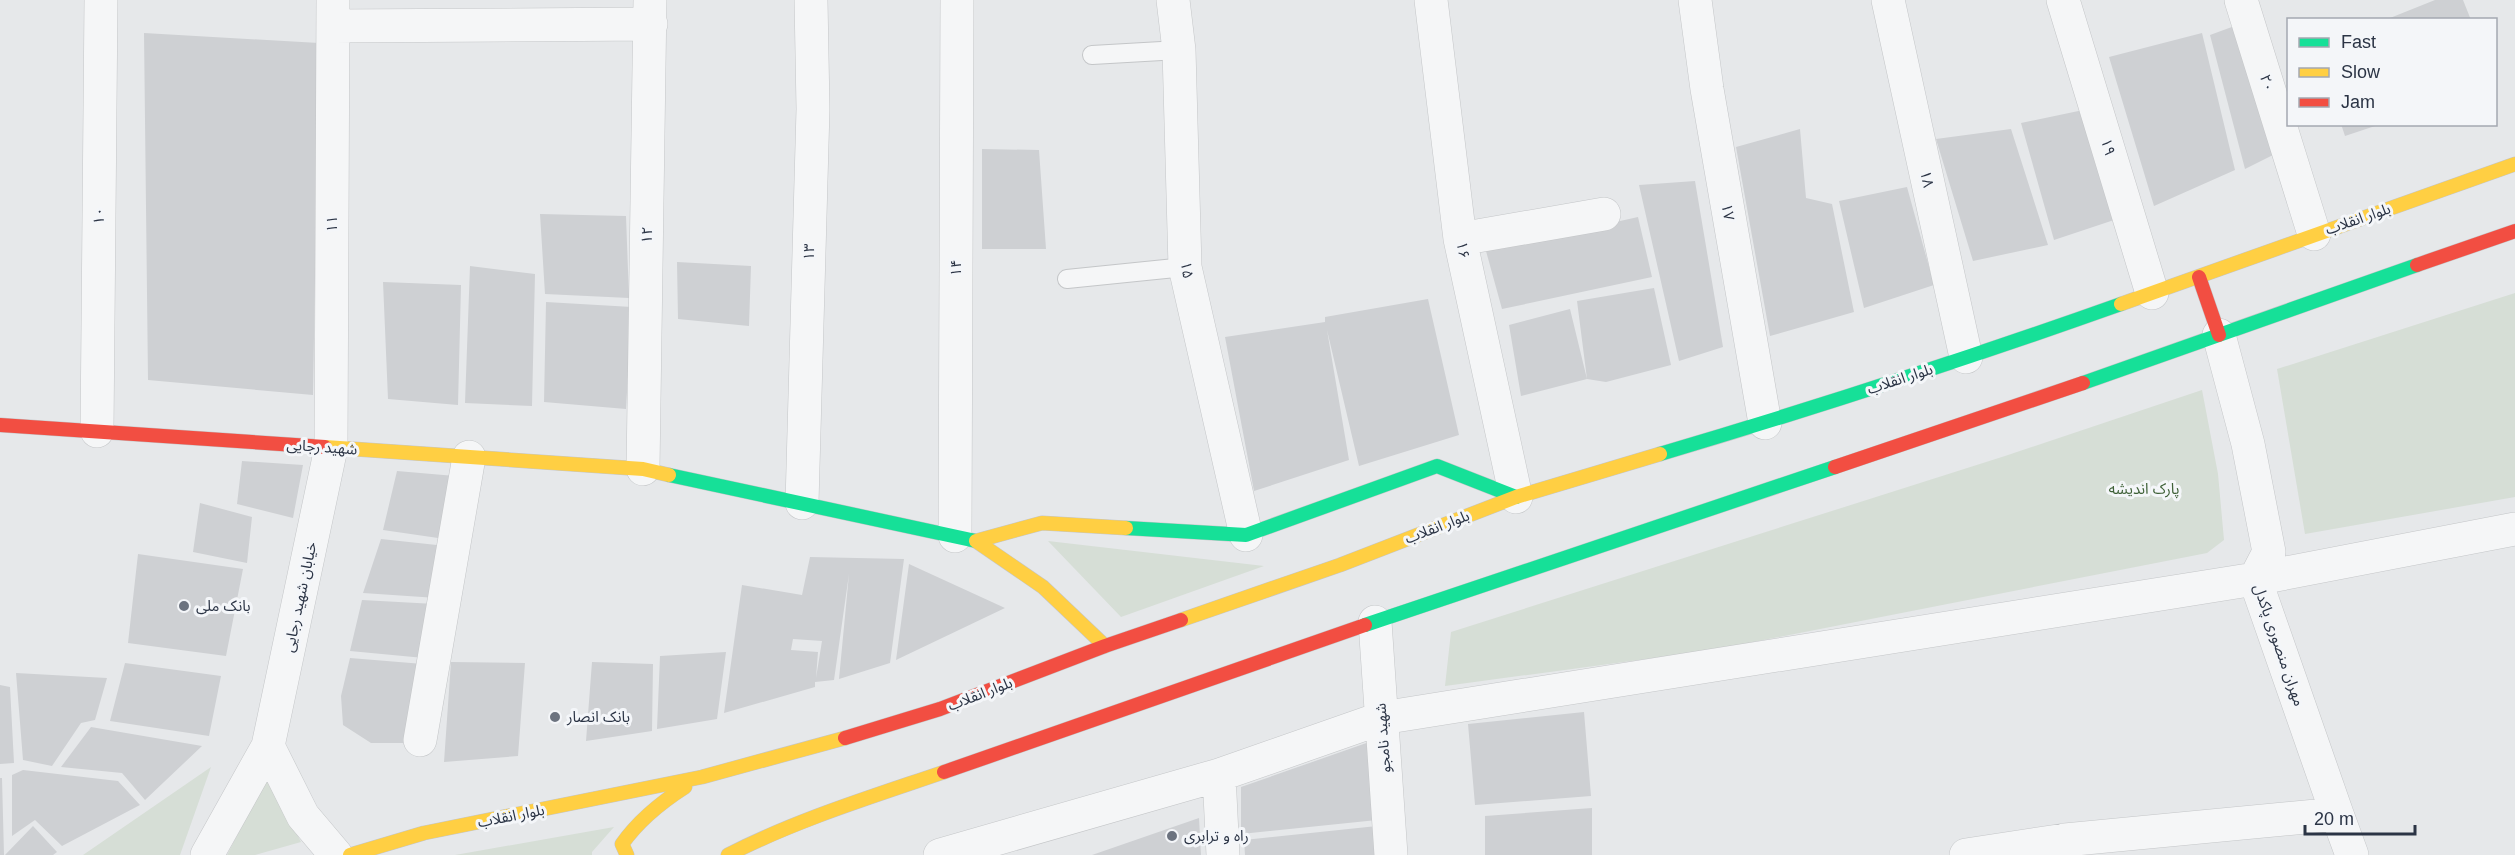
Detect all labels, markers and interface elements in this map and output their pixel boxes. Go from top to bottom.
legend [2287,18,2497,126]
text: Fast [2341,32,2376,52]
text: Slow [2341,62,2381,82]
street label: ۲۰ [2257,72,2278,94]
text: Jam [2341,92,2375,112]
street label: ۱۹ [2098,136,2119,158]
street label: ۱۸ [1917,169,1938,189]
street label: بلوار انقلاب [2323,199,2393,239]
street label: ۱۷ [1719,202,1738,222]
street label: ۱۰ [90,207,107,225]
street label: ۱۱ [323,215,340,233]
street label: ۱۲ [638,226,655,244]
street label: ۱۶ [1454,240,1473,260]
street label: ۱۳ [800,243,817,261]
street label: ۱۴ [947,259,964,277]
street label: ۱۵ [1178,260,1197,280]
street label: بلوار انقلاب [1865,360,1935,398]
street label: شهید رجایی [286,436,358,458]
park label: پارک اندیشه [2108,480,2180,499]
street label: بلوار انقلاب [1402,506,1472,548]
street label: خیابان شهید رجایی [280,540,321,654]
street label: مهران منصوری پاکدل [2249,582,2308,709]
place label: بانک ملی [196,597,251,615]
marker: بانک ملی [177,599,191,613]
street label: بلوار انقلاب [945,673,1015,715]
street label: شهید نامجو [1372,702,1394,774]
place label: بانک انصار [566,708,630,726]
marker: بانک انصار [548,710,562,724]
scale bar [2305,798,2414,836]
street label: بلوار انقلاب [476,801,546,831]
text: 20 m [2314,809,2354,829]
place label: راه و ترابری [1184,827,1249,845]
marker: راه و ترابری [1165,829,1179,843]

